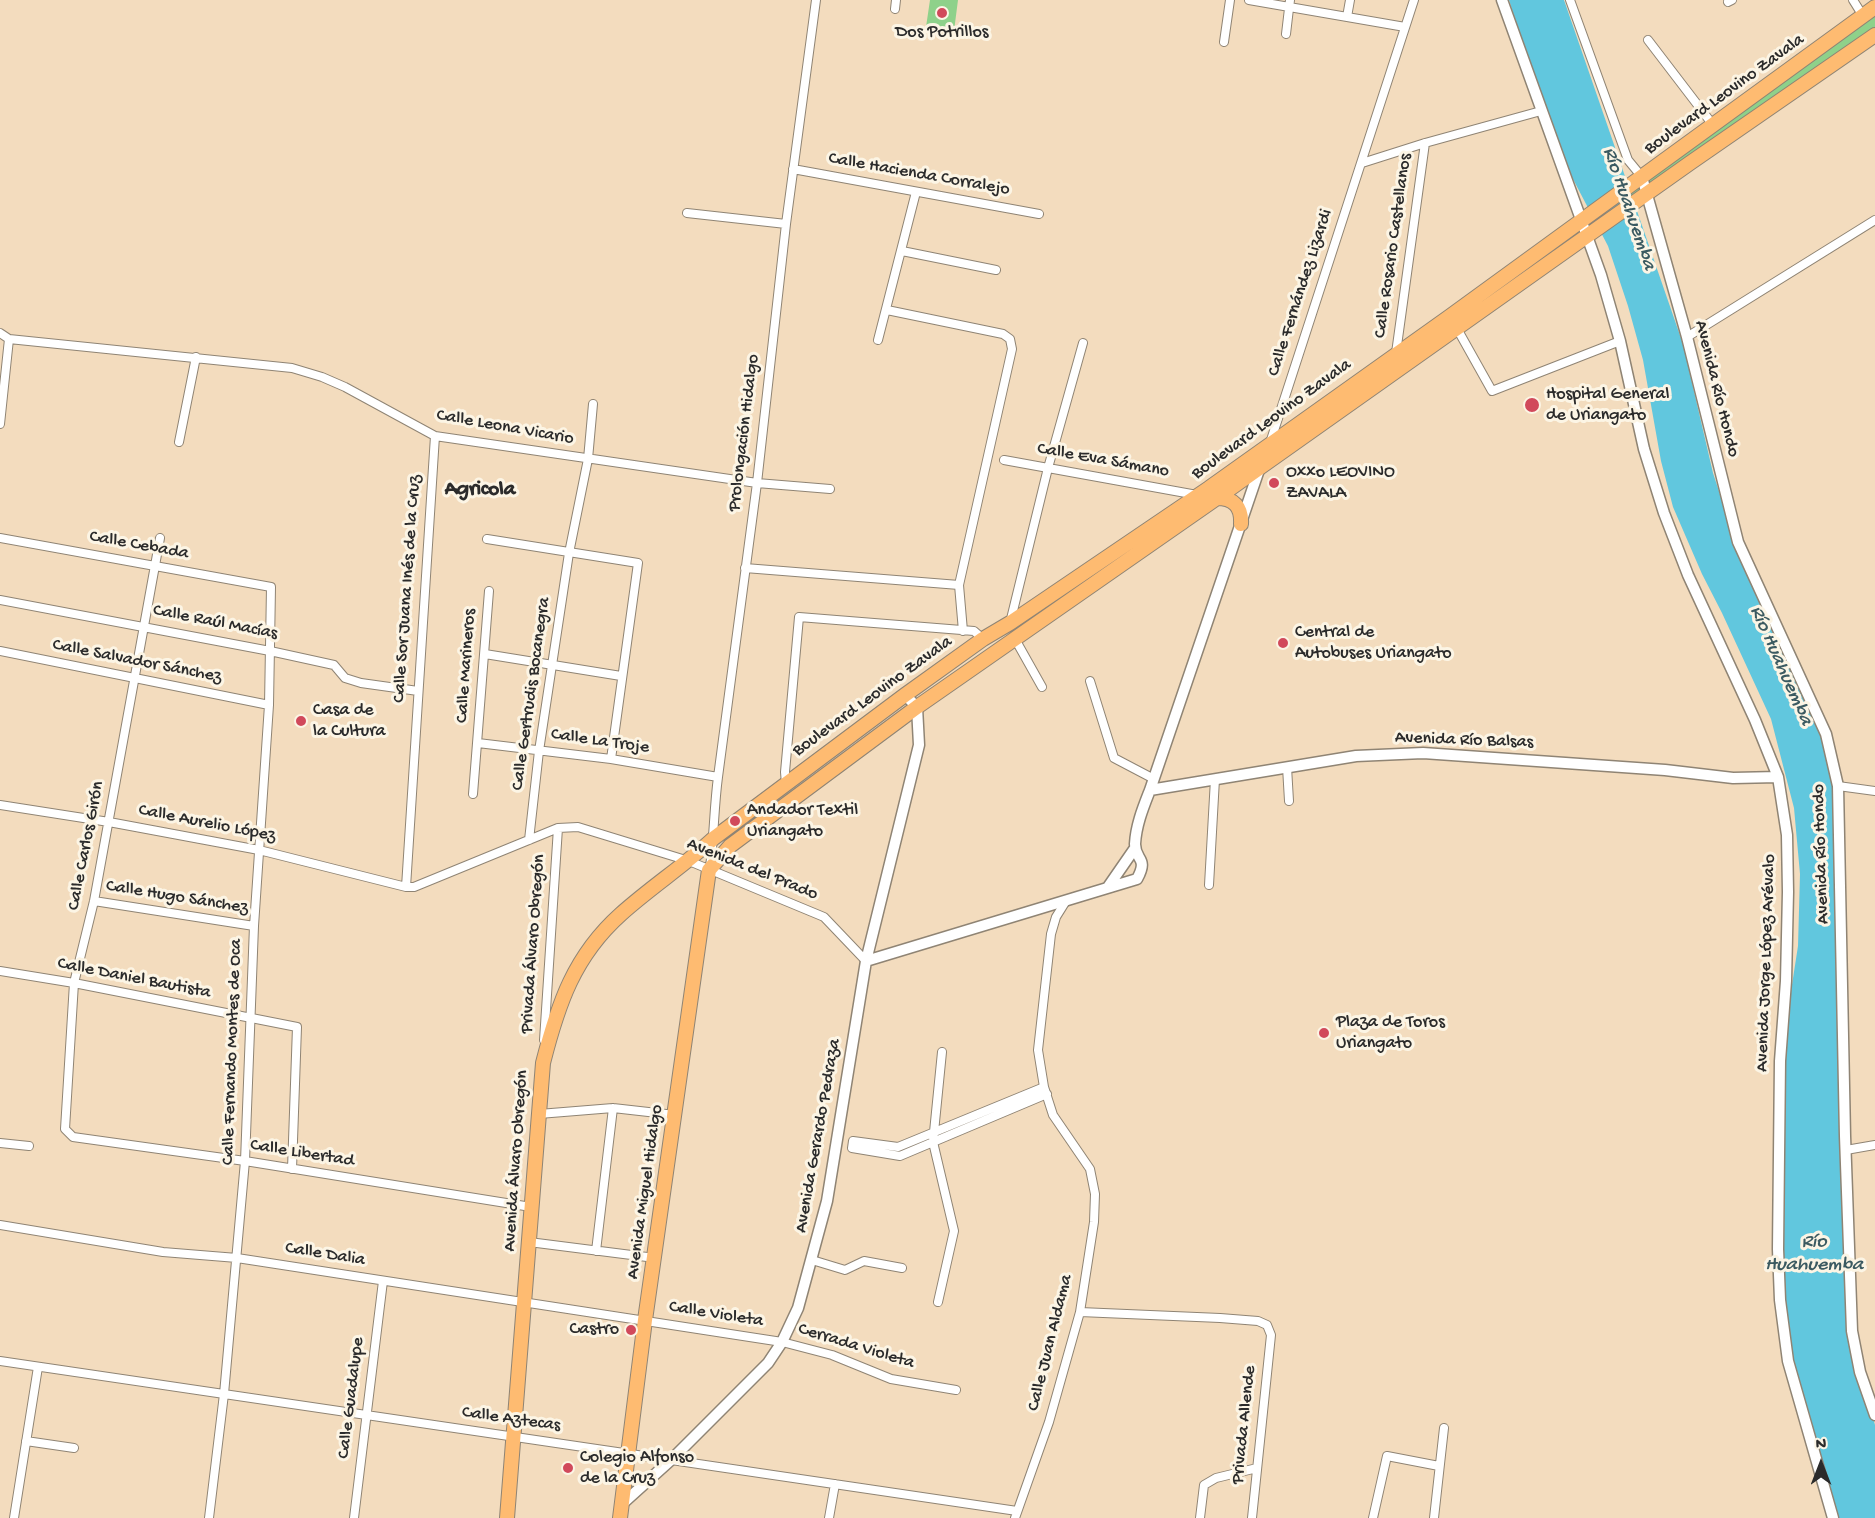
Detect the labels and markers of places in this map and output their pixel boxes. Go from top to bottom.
marker: Dos Potrillos [935,6,949,20]
place label: Dos Potrillos [896,22,988,44]
place label: Hospital General de Uriangato [1546,384,1669,426]
marker: Hospital General de Uriangato [1523,396,1541,414]
place label: Oxxo LEOVINO ZAVALA [1286,462,1395,504]
marker: Oxxo LEOVINO ZAVALA [1267,476,1281,490]
place label: Central de Autobuses Uriangato [1295,622,1452,664]
marker: Central de Autobuses Uriangato [1276,636,1290,650]
place label: Casa de la Cultura [313,700,386,742]
marker: Casa de la Cultura [294,714,308,728]
place label: Andador Textil Uriangato [747,800,858,842]
marker: Andador Textil Uriangato [728,814,742,828]
place label: Plaza de Toros Uriangato [1336,1012,1445,1054]
marker: Plaza de Toros Uriangato [1317,1026,1331,1040]
place label: Castro [570,1319,619,1341]
marker: Castro [624,1323,638,1337]
place label: Colegio Alfonso de la Cruz [580,1447,694,1490]
marker: Colegio Alfonso de la Cruz [561,1461,575,1475]

